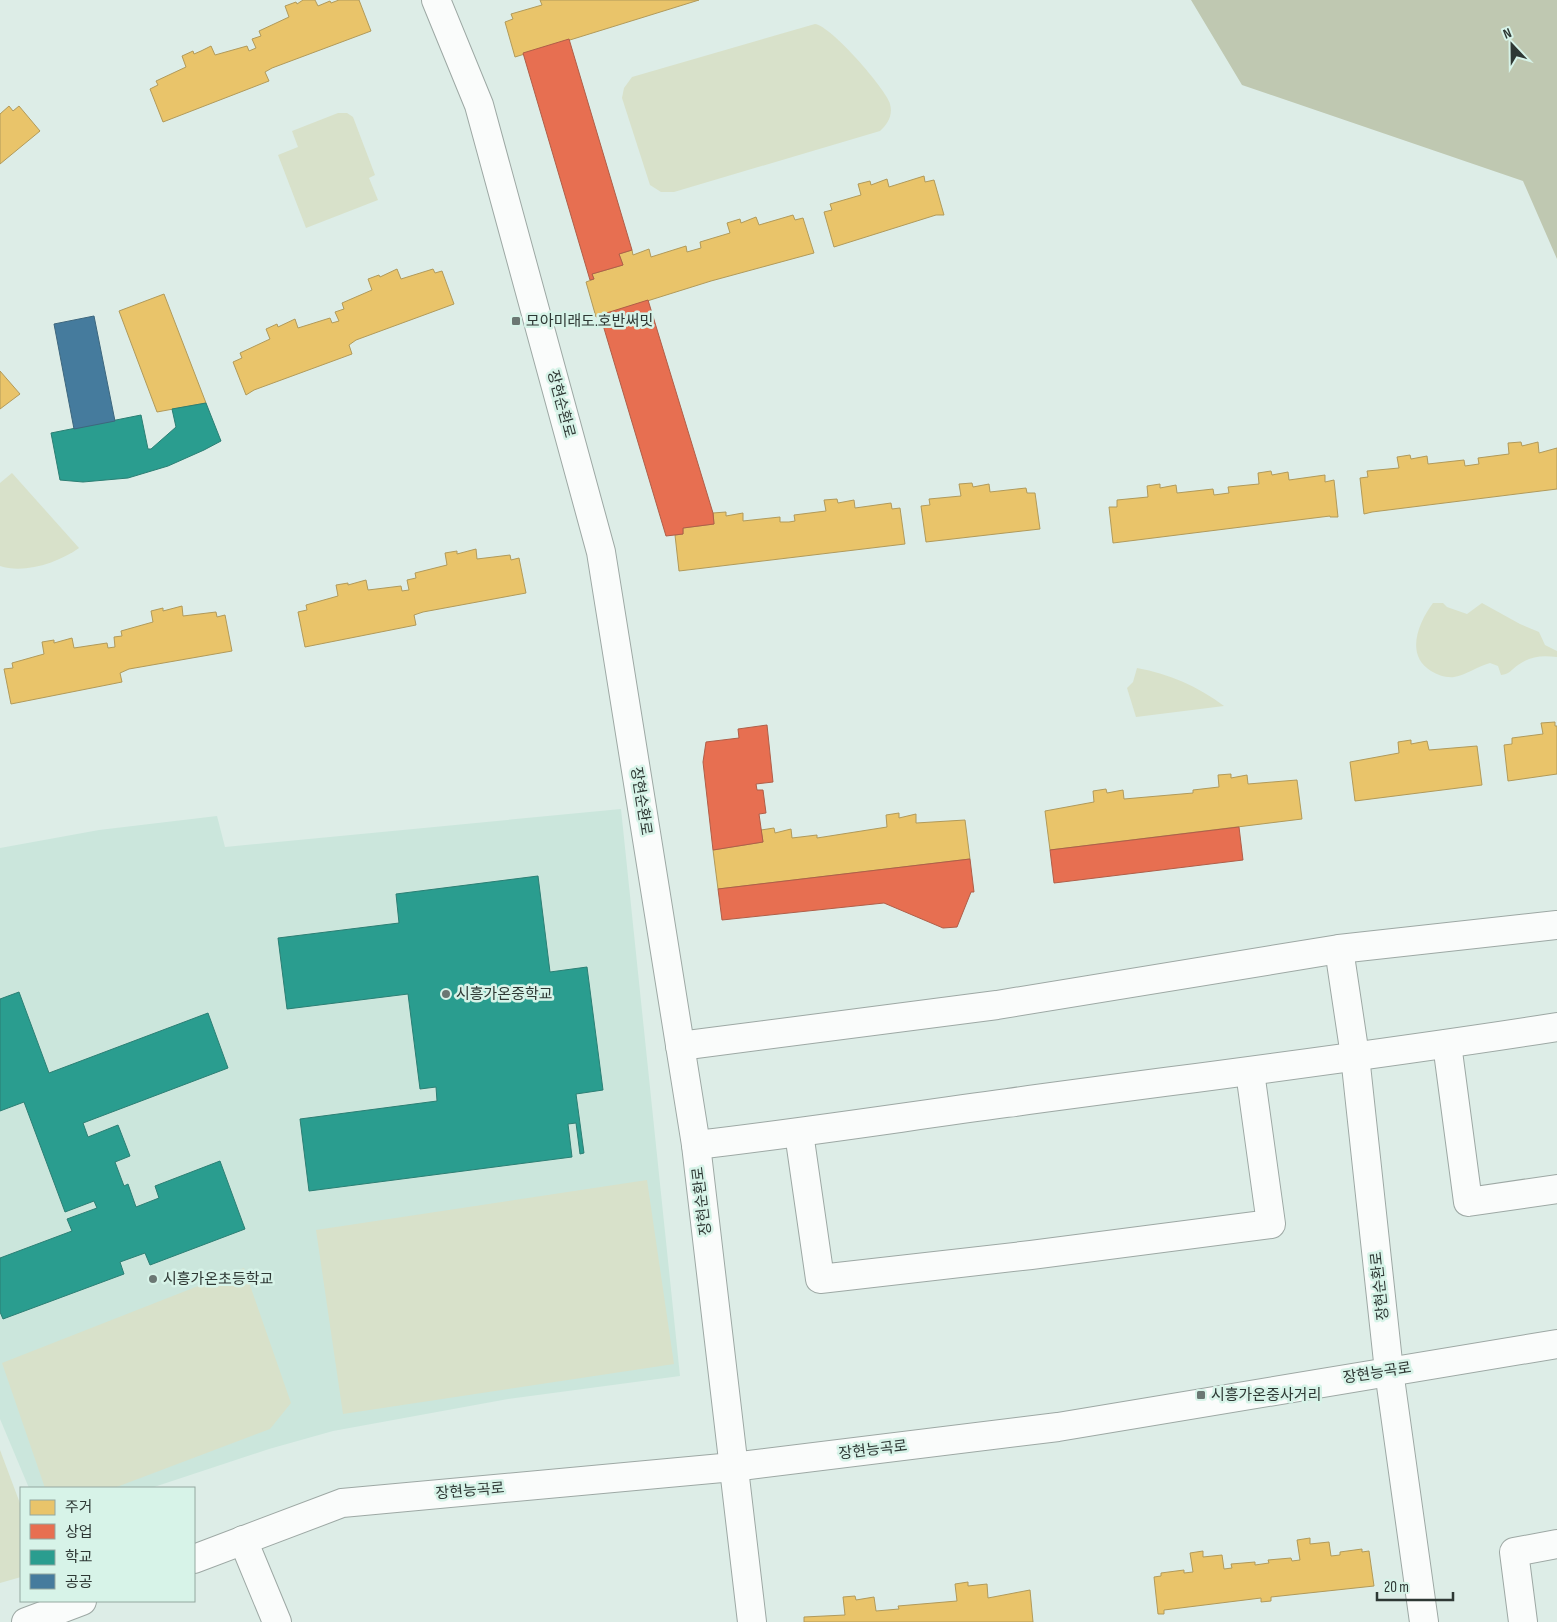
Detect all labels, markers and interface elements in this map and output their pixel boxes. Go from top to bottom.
north arrow [1487,20,1537,70]
text: N [1501,24,1514,43]
place label: 모아미래도.호반써밋 [526,312,653,331]
marker: 모아미래도.호반써밋 [510,315,522,327]
street label: 장현순환로 [543,368,579,440]
street label: 장현순환로 [626,765,656,837]
place label: 시흥가온중학교 [456,985,553,1004]
marker: 시흥가온중학교 [440,988,452,1000]
street label: 장현순환로 [688,1166,716,1236]
street label: 장현순환로 [1367,1251,1393,1321]
place label: 시흥가온초등학교 [163,1270,273,1289]
marker: 시흥가온초등학교 [147,1273,159,1285]
street label: 장현능곡로 [1341,1358,1413,1388]
place label: 시흥가온중사거리 [1211,1386,1321,1405]
marker: 시흥가온중사거리 [1195,1389,1207,1401]
street label: 장현능곡로 [838,1436,908,1464]
street label: 장현능곡로 [435,1479,505,1503]
legend [20,1487,195,1602]
text: 주거 [65,1498,93,1517]
text: 상업 [65,1523,93,1542]
text: 학교 [65,1548,93,1567]
scale bar [1377,1570,1453,1602]
text: 공공 [65,1573,93,1592]
text: 20 m [1384,1578,1409,1597]

